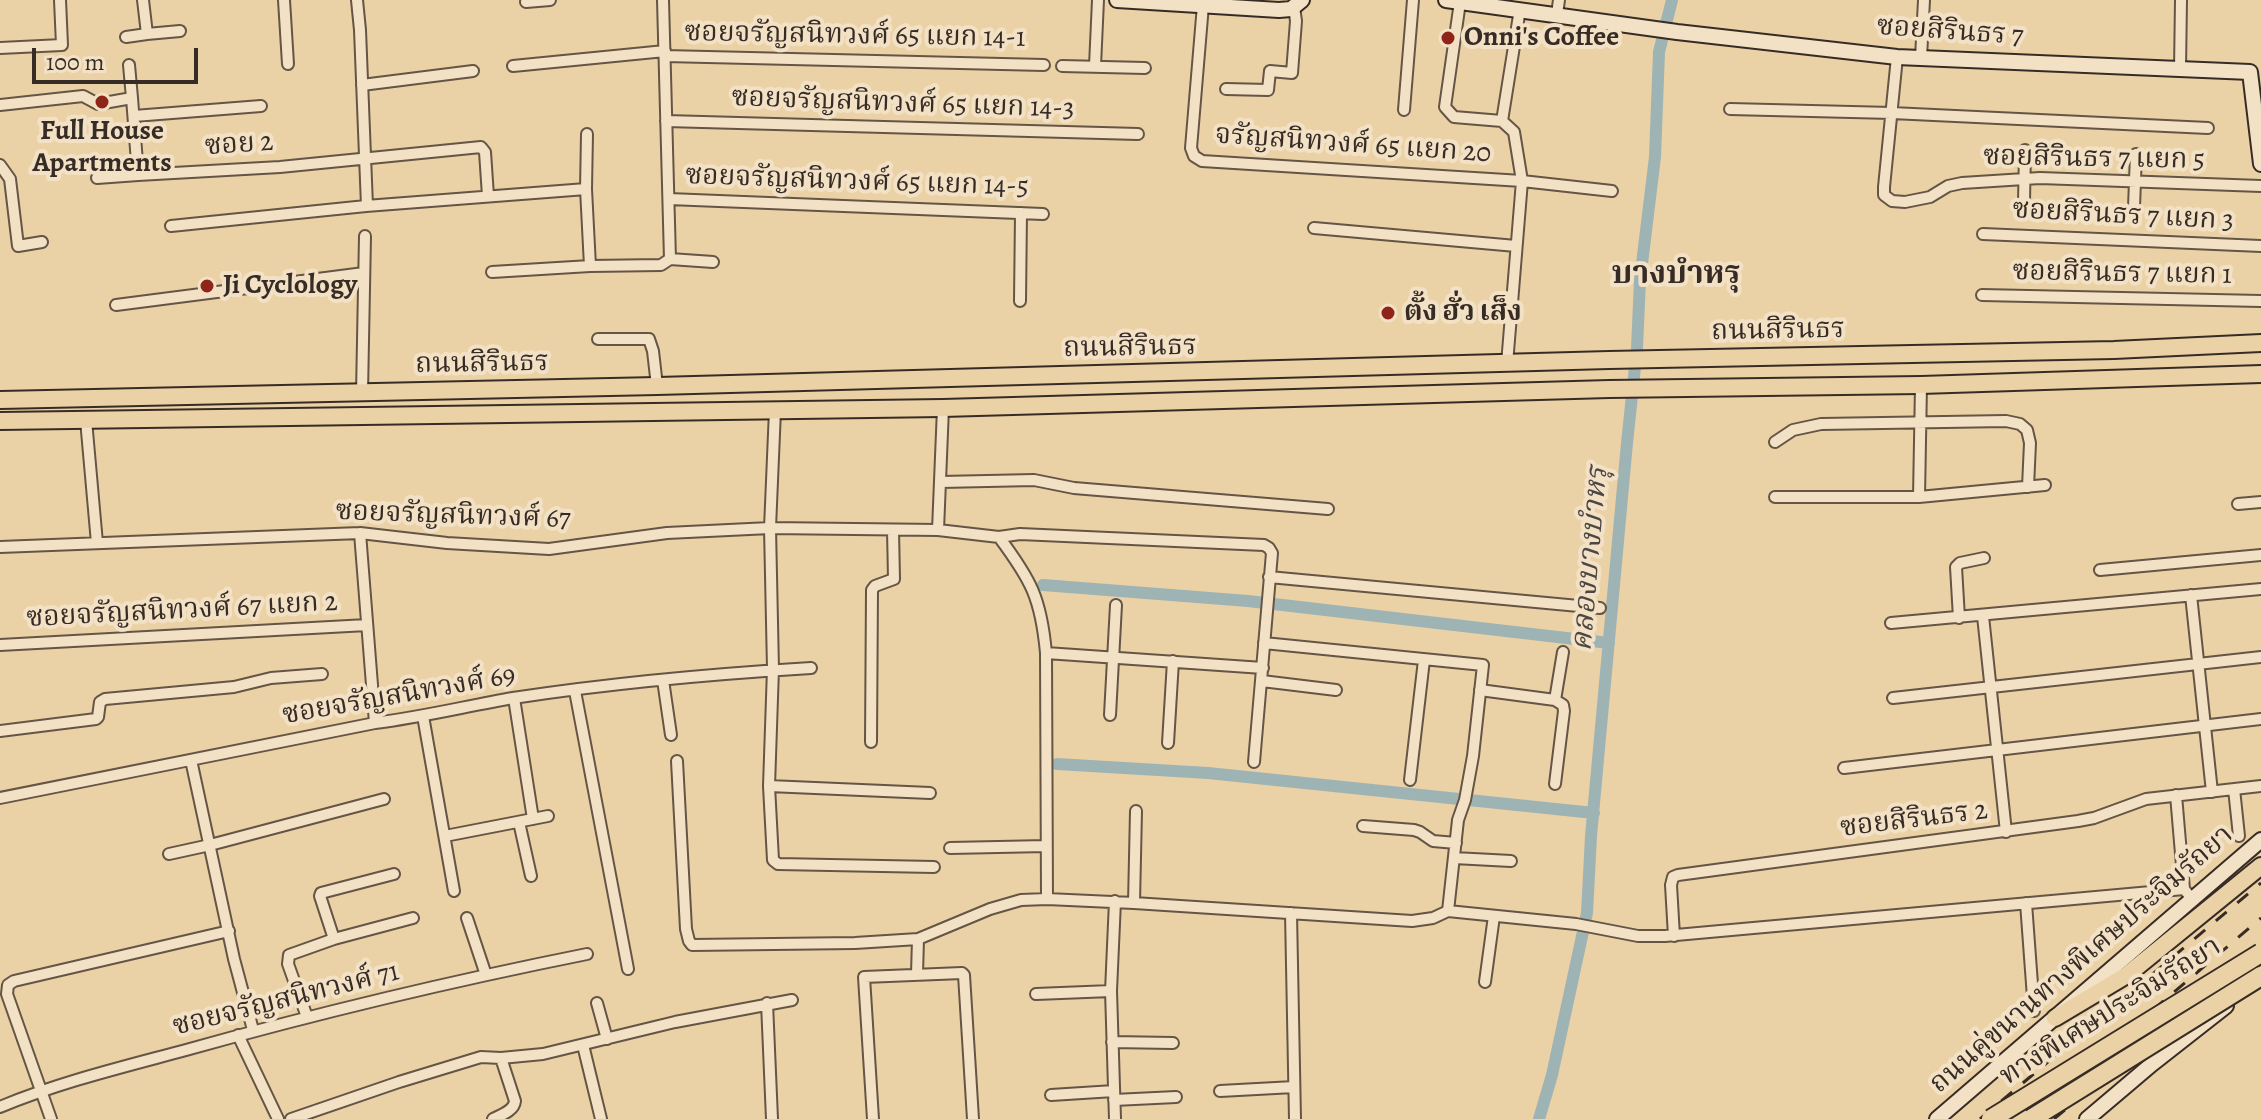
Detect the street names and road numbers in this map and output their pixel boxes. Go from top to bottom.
street label: ซอยสิรินธร 7 [1876,10,2024,54]
street label: ซอยจรัญสนิทวงศ์ 65 แยก 14-1 [684,16,1026,56]
street label: ซอยจรัญสนิทวงศ์ 65 แยก 14-3 [731,81,1075,127]
street label: จรัญสนิทวงศ์ 65 แยก 20 [1214,119,1492,171]
street label: ซอย 2 [203,126,275,164]
street label: ซอยสิรินธร 7 แยก 5 [1983,140,2205,178]
street label: ซอยจรัญสนิทวงศ์ 65 แยก 14-5 [685,159,1029,205]
street label: ซอยสิรินธร 7 แยก 3 [2011,193,2235,239]
street label: ซอยสิรินธร 7 แยก 1 [2012,255,2232,293]
street label: ถนนสิรินธร [1711,313,1845,349]
street label: ถนนสิรินธร [1063,330,1197,366]
street label: ถนนสิรินธร [415,346,549,382]
street label: ซอยจรัญสนิทวงศ์ 67 [335,495,571,537]
street label: ซอยจรัญสนิทวงศ์ 67 แยก 2 [26,586,338,636]
street label: ซอยจรัญสนิทวงศ์ 69 [280,659,518,733]
street label: ซอยสิรินธร 2 [1838,794,1990,846]
street label: ถนนคู่ขนานทางพิเศษประจิมรัถยา [1923,819,2241,1101]
street label: ทางพิเศษประจิมรัถยา [1994,930,2228,1094]
street label: ซอยจรัญสนิทวงศ์ 71 [169,956,403,1044]

